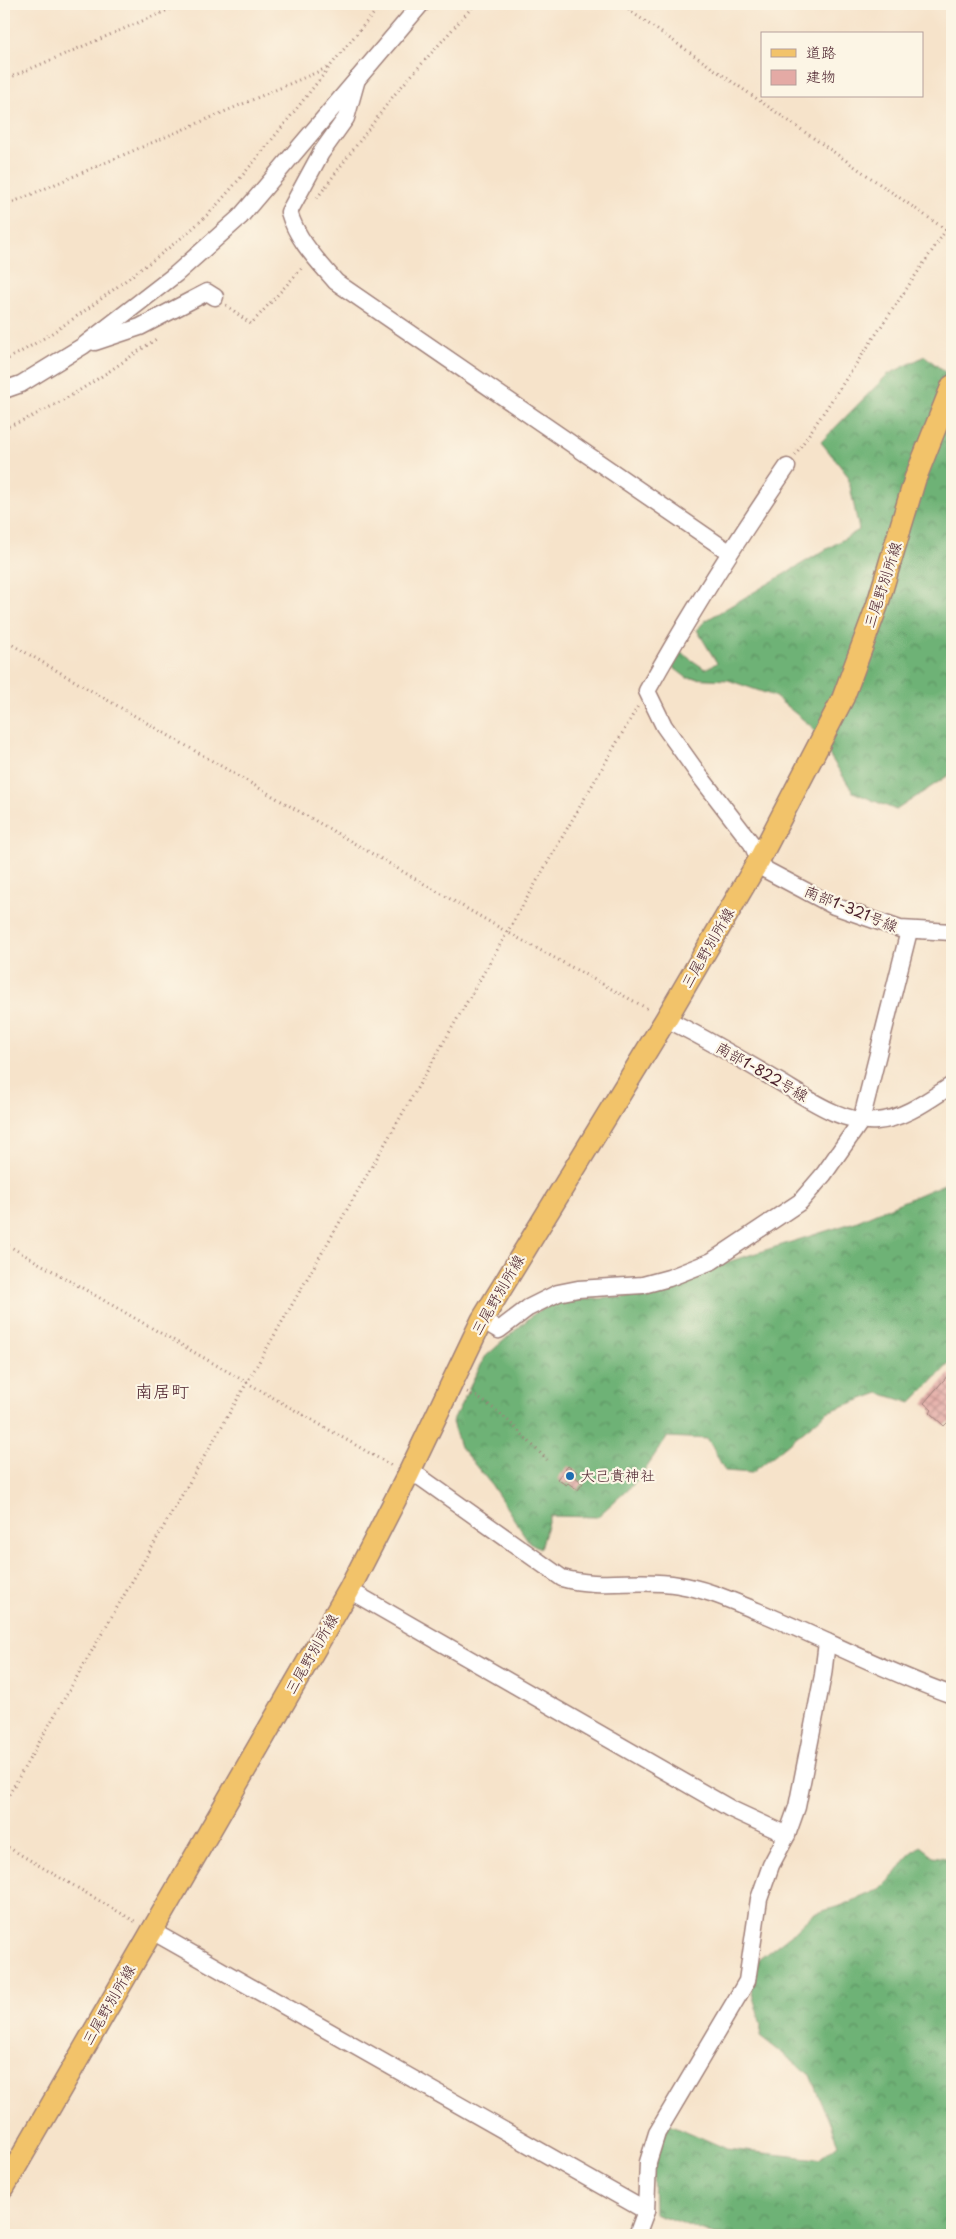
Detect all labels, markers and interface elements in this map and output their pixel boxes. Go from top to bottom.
legend [761,32,924,98]
text: 道路 [806,40,836,63]
text: 建物 [806,64,836,87]
street label: 三尾野別所線 [857,538,906,631]
street label: 南部1-321号線 [801,878,902,937]
street label: 三尾野別所線 [674,903,739,992]
street label: 南部1-822号線 [712,1035,813,1106]
street label: 三尾野別所線 [464,1250,529,1339]
district label: 南居町 [135,1377,189,1404]
place label: 大己貴神社 [580,1463,655,1486]
marker: 大己貴神社 [564,1470,576,1482]
street label: 三尾野別所線 [278,1609,343,1698]
street label: 三尾野別所線 [75,1960,140,2049]

